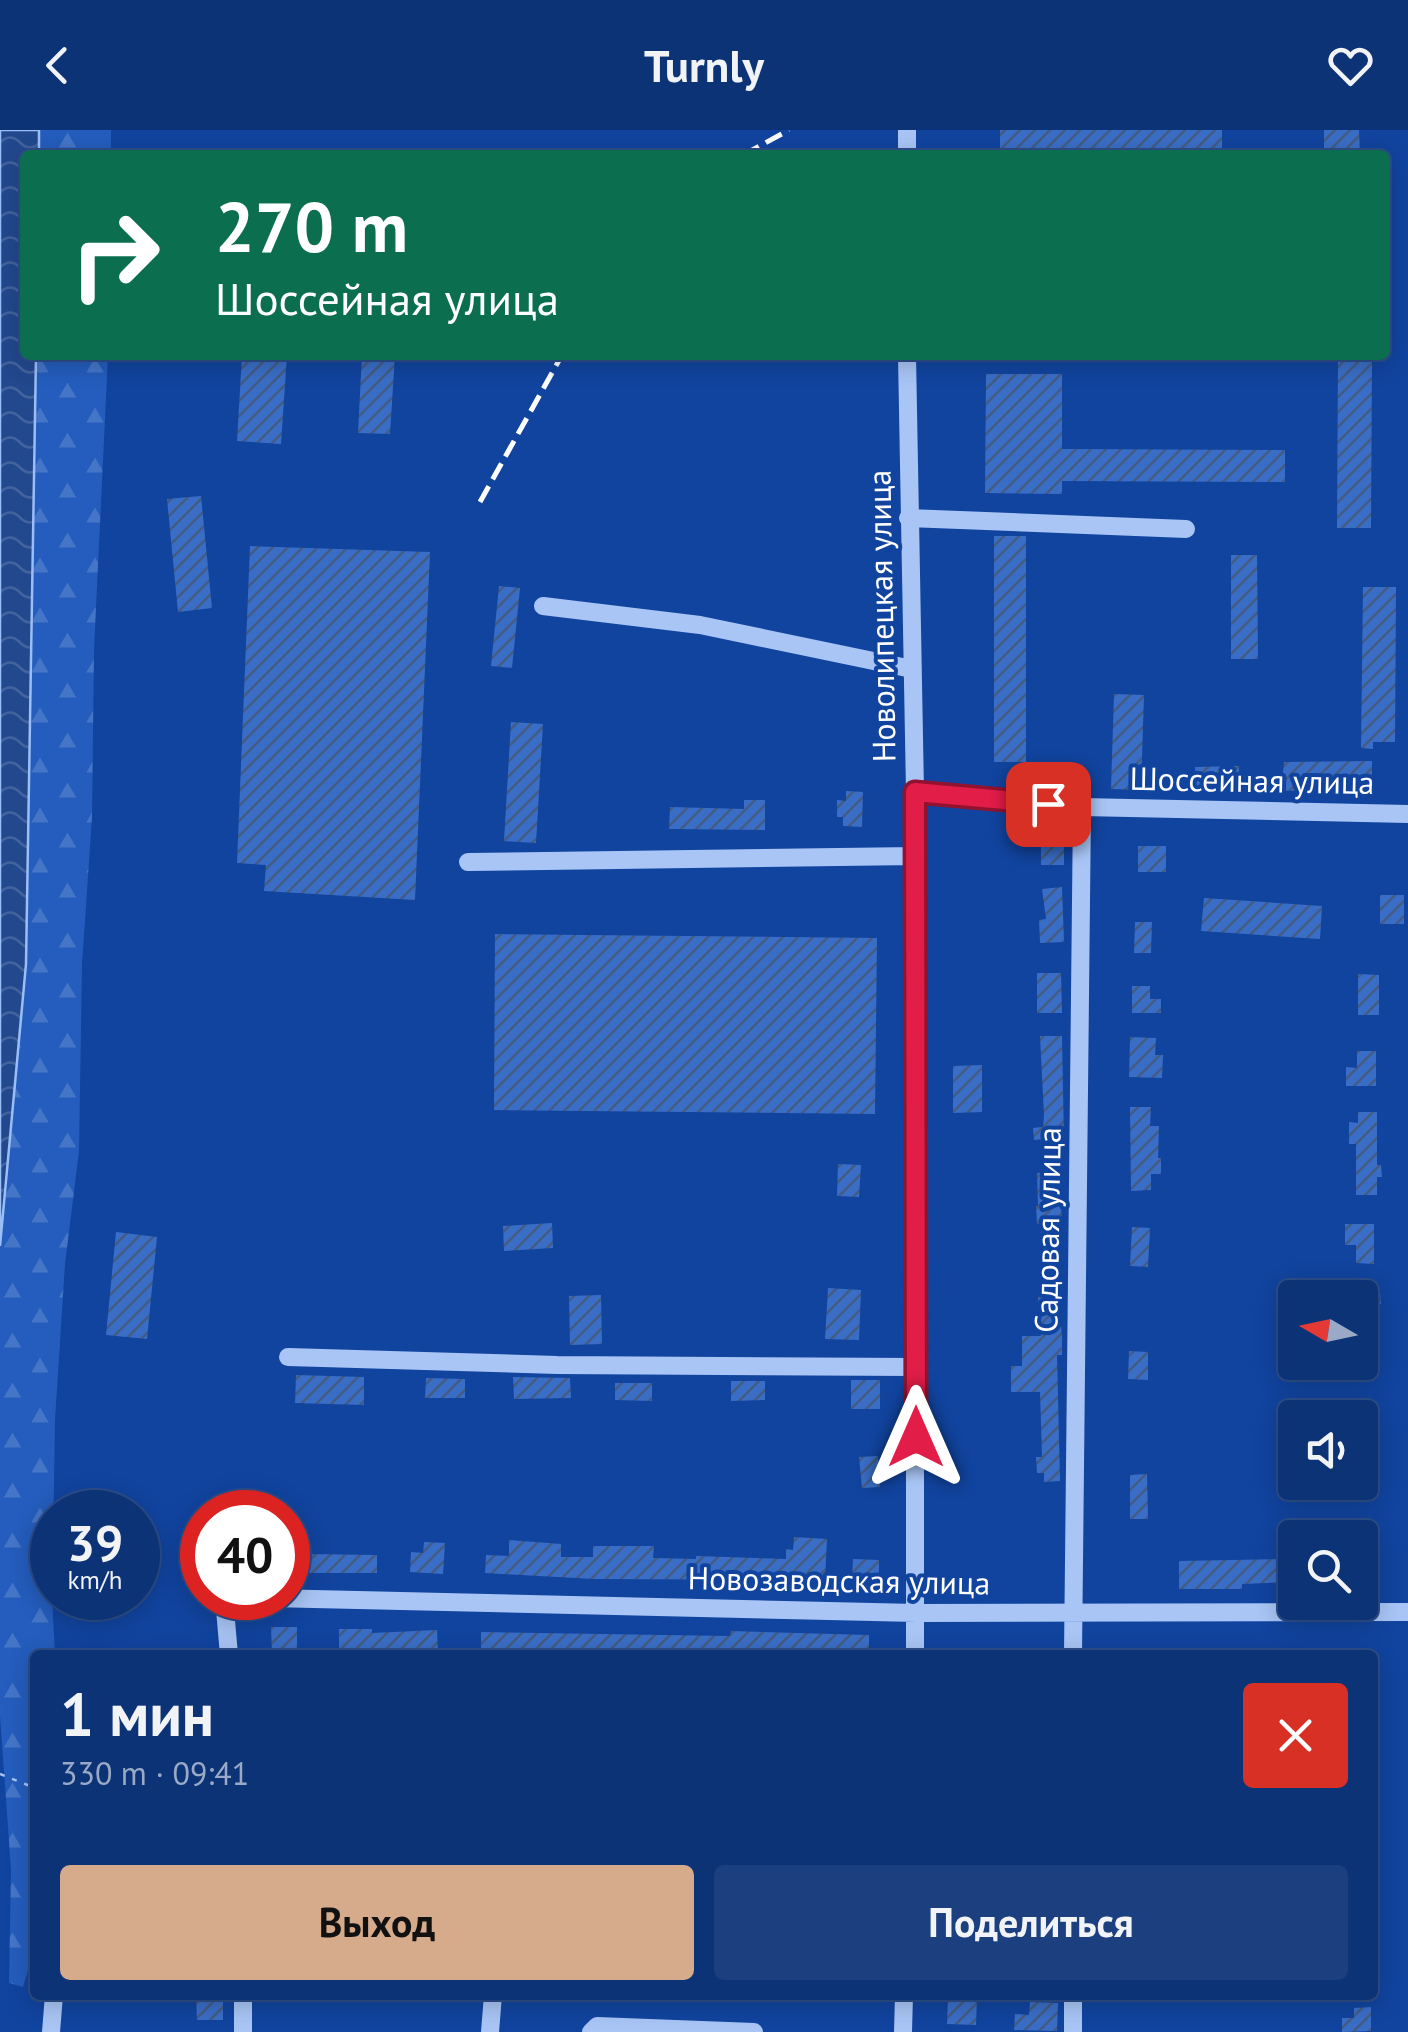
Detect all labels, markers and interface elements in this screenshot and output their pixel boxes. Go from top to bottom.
text: Turnly [644,36,764,94]
icon: back [30,38,85,93]
icon: heart [1323,38,1378,93]
text: 270 m [215,181,408,271]
icon: right [50,190,180,320]
text: Шоссейная улица [215,269,559,327]
street label: Новолипецкая улица [857,469,905,763]
street label: Шоссейная улица [1129,757,1375,803]
pin [1006,762,1091,847]
icon: arrive [1021,777,1076,832]
street label: Садовая улица [1024,1127,1070,1333]
north arrow [1278,1280,1378,1380]
map controls [1278,1280,1378,1620]
position arrow [864,1385,968,1489]
button: sound [1278,1400,1378,1500]
speed limit sign: 40 [180,1490,310,1620]
text: 39 [67,1510,123,1575]
button: search [1278,1520,1378,1620]
street label: Новозаводская улица [687,1556,991,1604]
text: km/h [68,1564,122,1596]
text: 1 мин [60,1675,214,1753]
button: close [1243,1683,1348,1788]
text: 330 m · 09:41 [60,1752,249,1794]
button: Выход [60,1865,694,1980]
button: Поделиться [714,1865,1348,1980]

